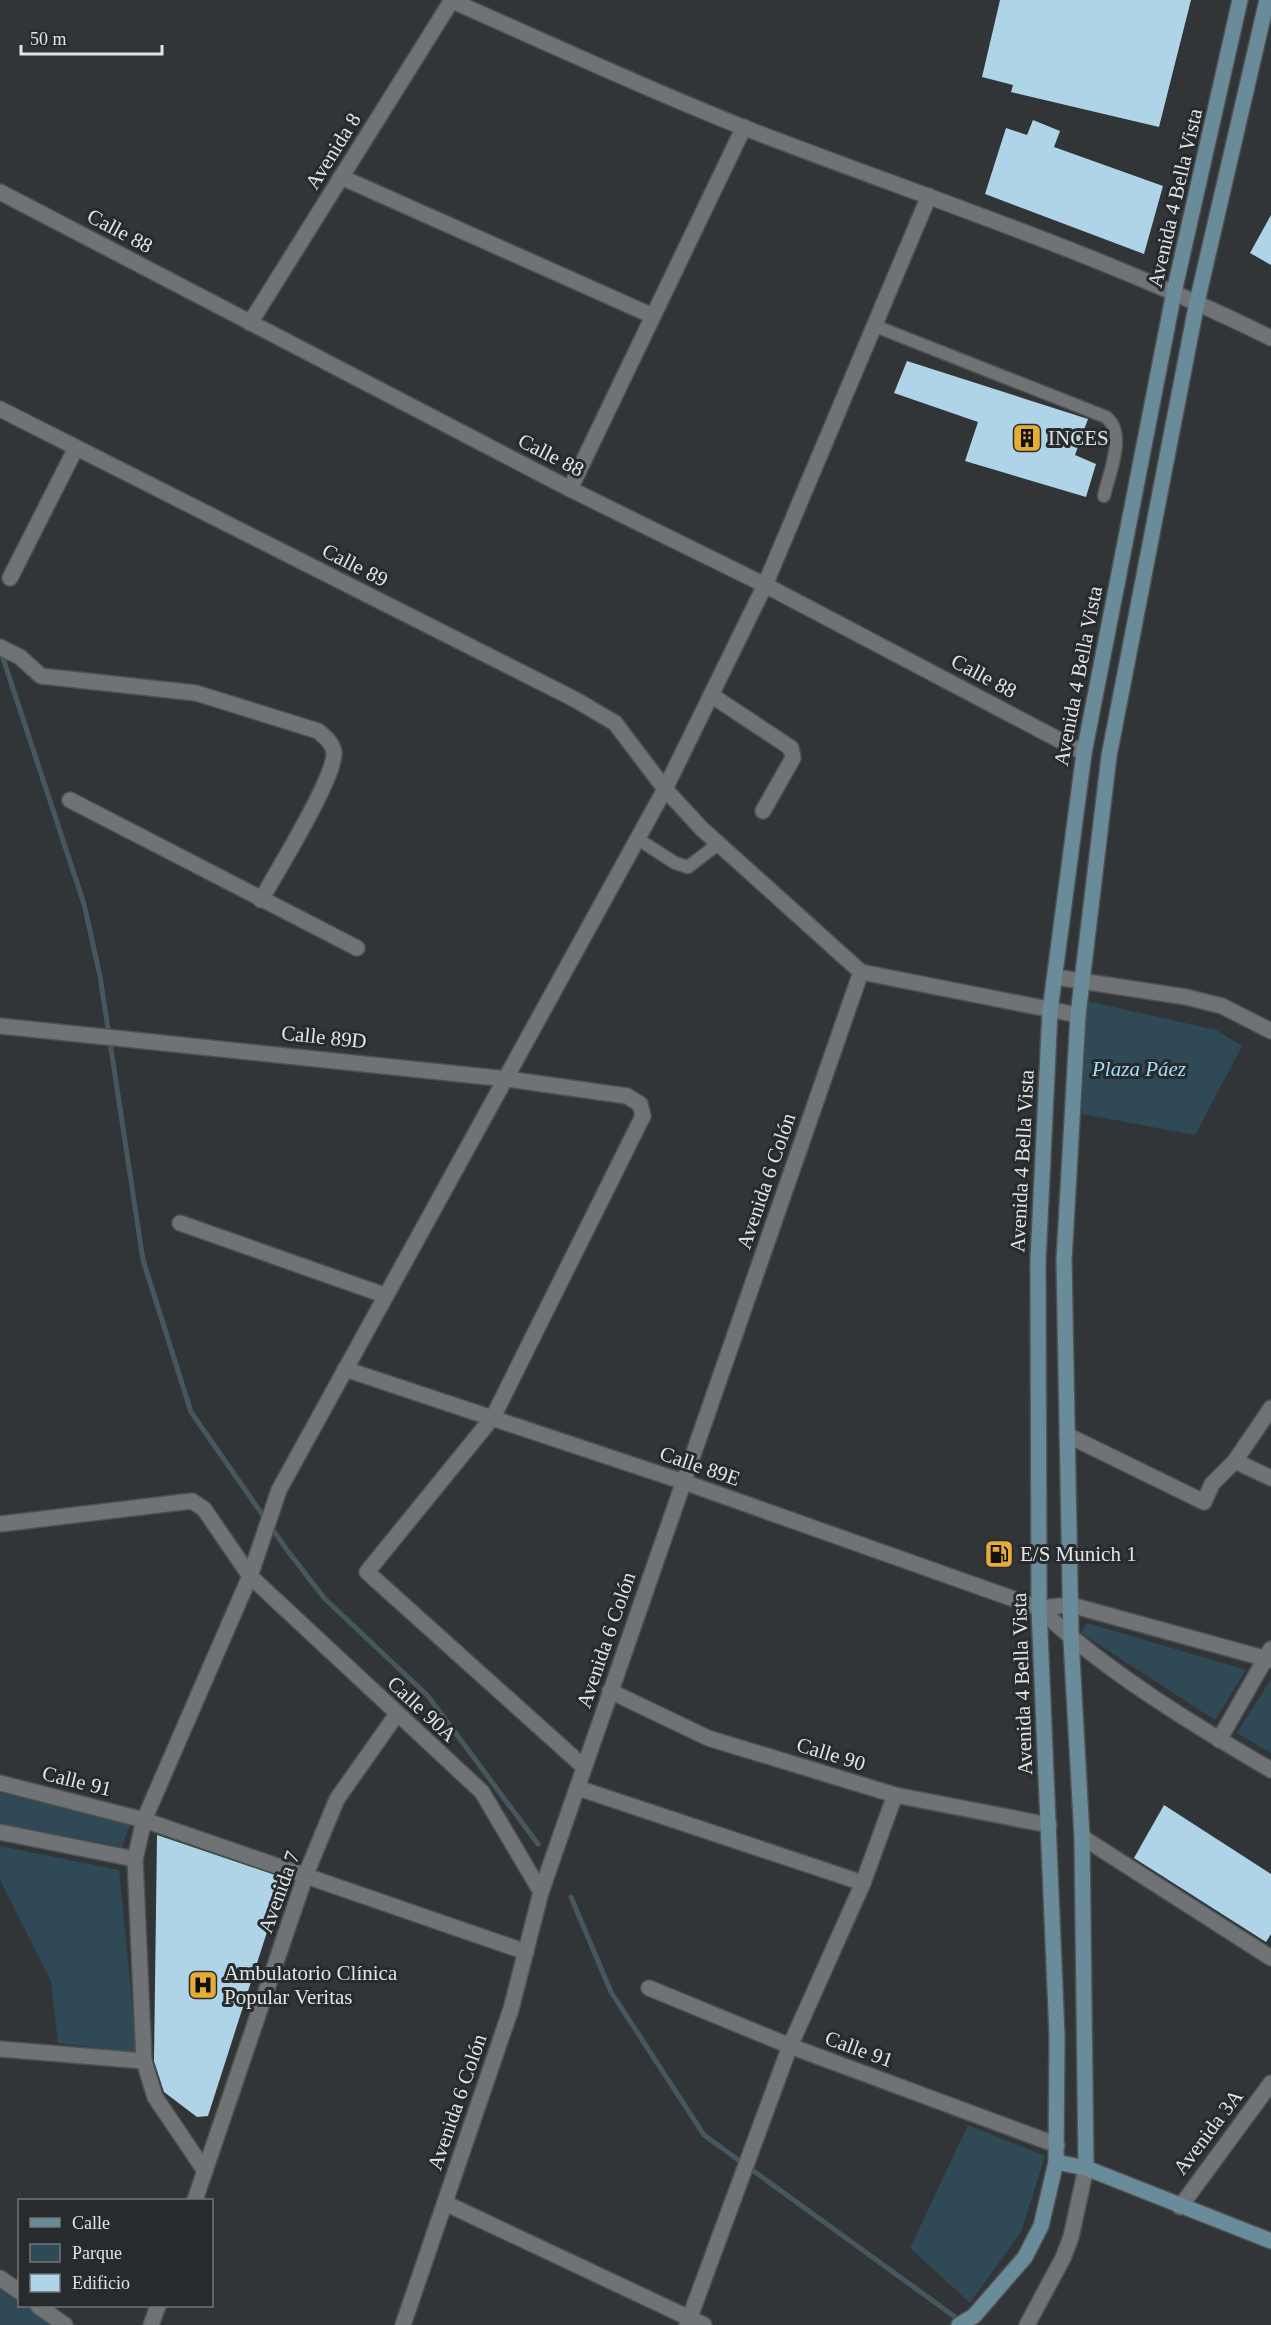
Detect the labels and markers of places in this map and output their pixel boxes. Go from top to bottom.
building icon: INCES [1011,422,1043,454]
place label: INCES [1048,426,1109,450]
fuel station icon: E/S Munich 1 [983,1538,1015,1570]
place label: E/S Munich 1 [1020,1542,1137,1566]
place label: Ambulatorio Clínica Popular Veritas [224,1961,398,2009]
hospital icon: Ambulatorio Clínica Popular Veritas [187,1969,219,2001]

